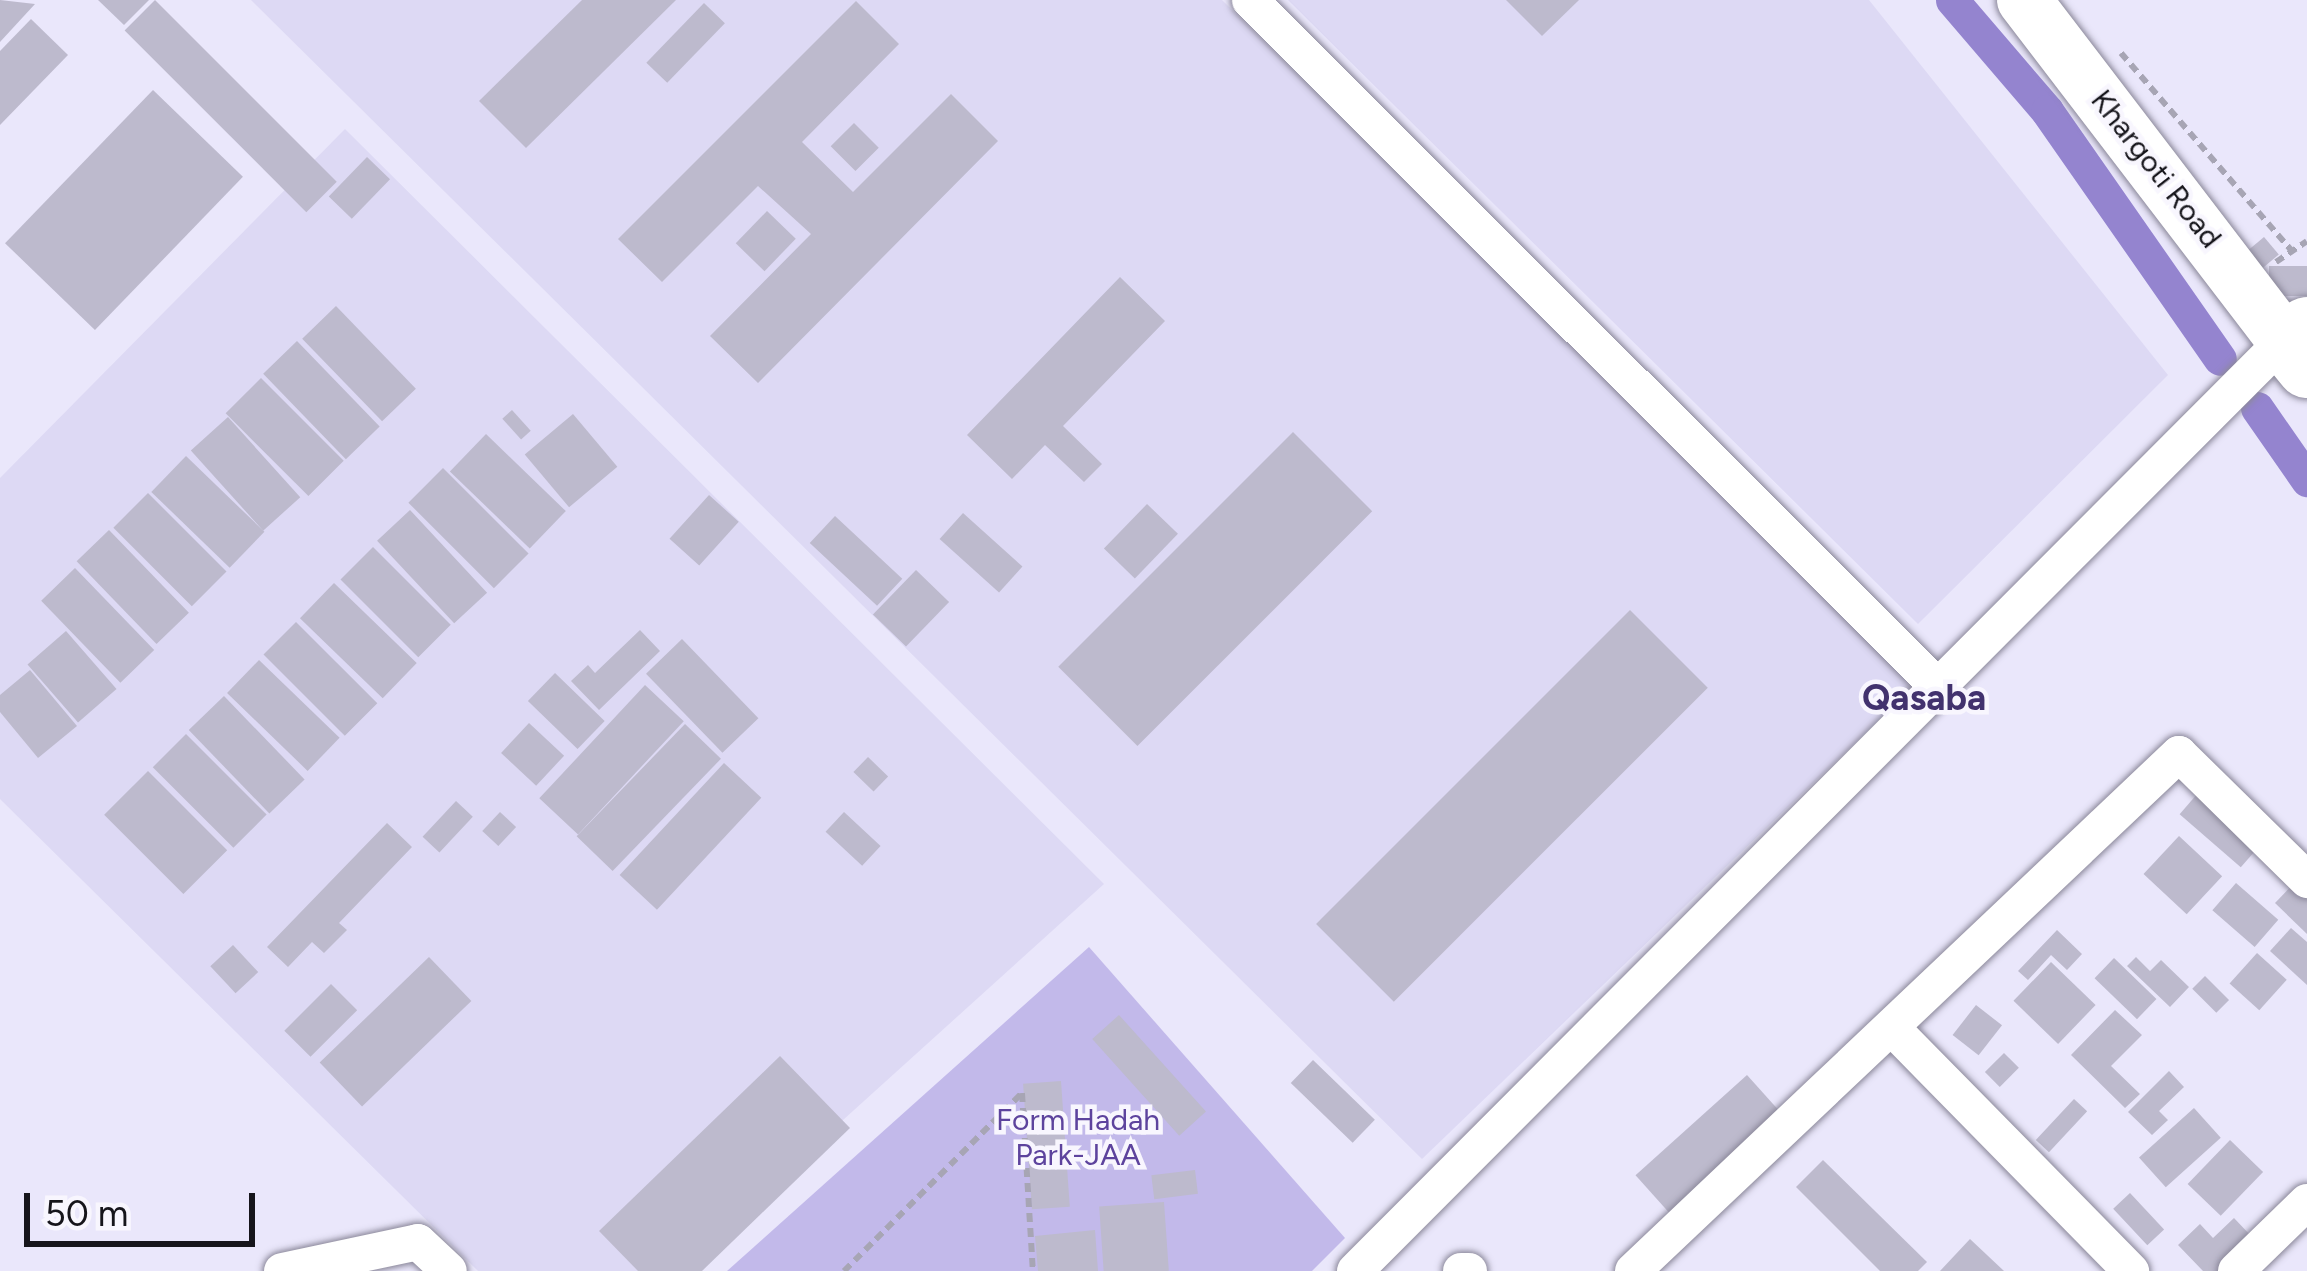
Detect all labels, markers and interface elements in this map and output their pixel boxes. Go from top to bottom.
street label: Khargoti Road [2083,83,2229,255]
district label: Qasaba [1862,676,1986,720]
park label: Form Hadah Park-JAA [996,1102,1160,1172]
scale bar [30,1169,261,1243]
text: 50 m [45,1192,128,1235]

